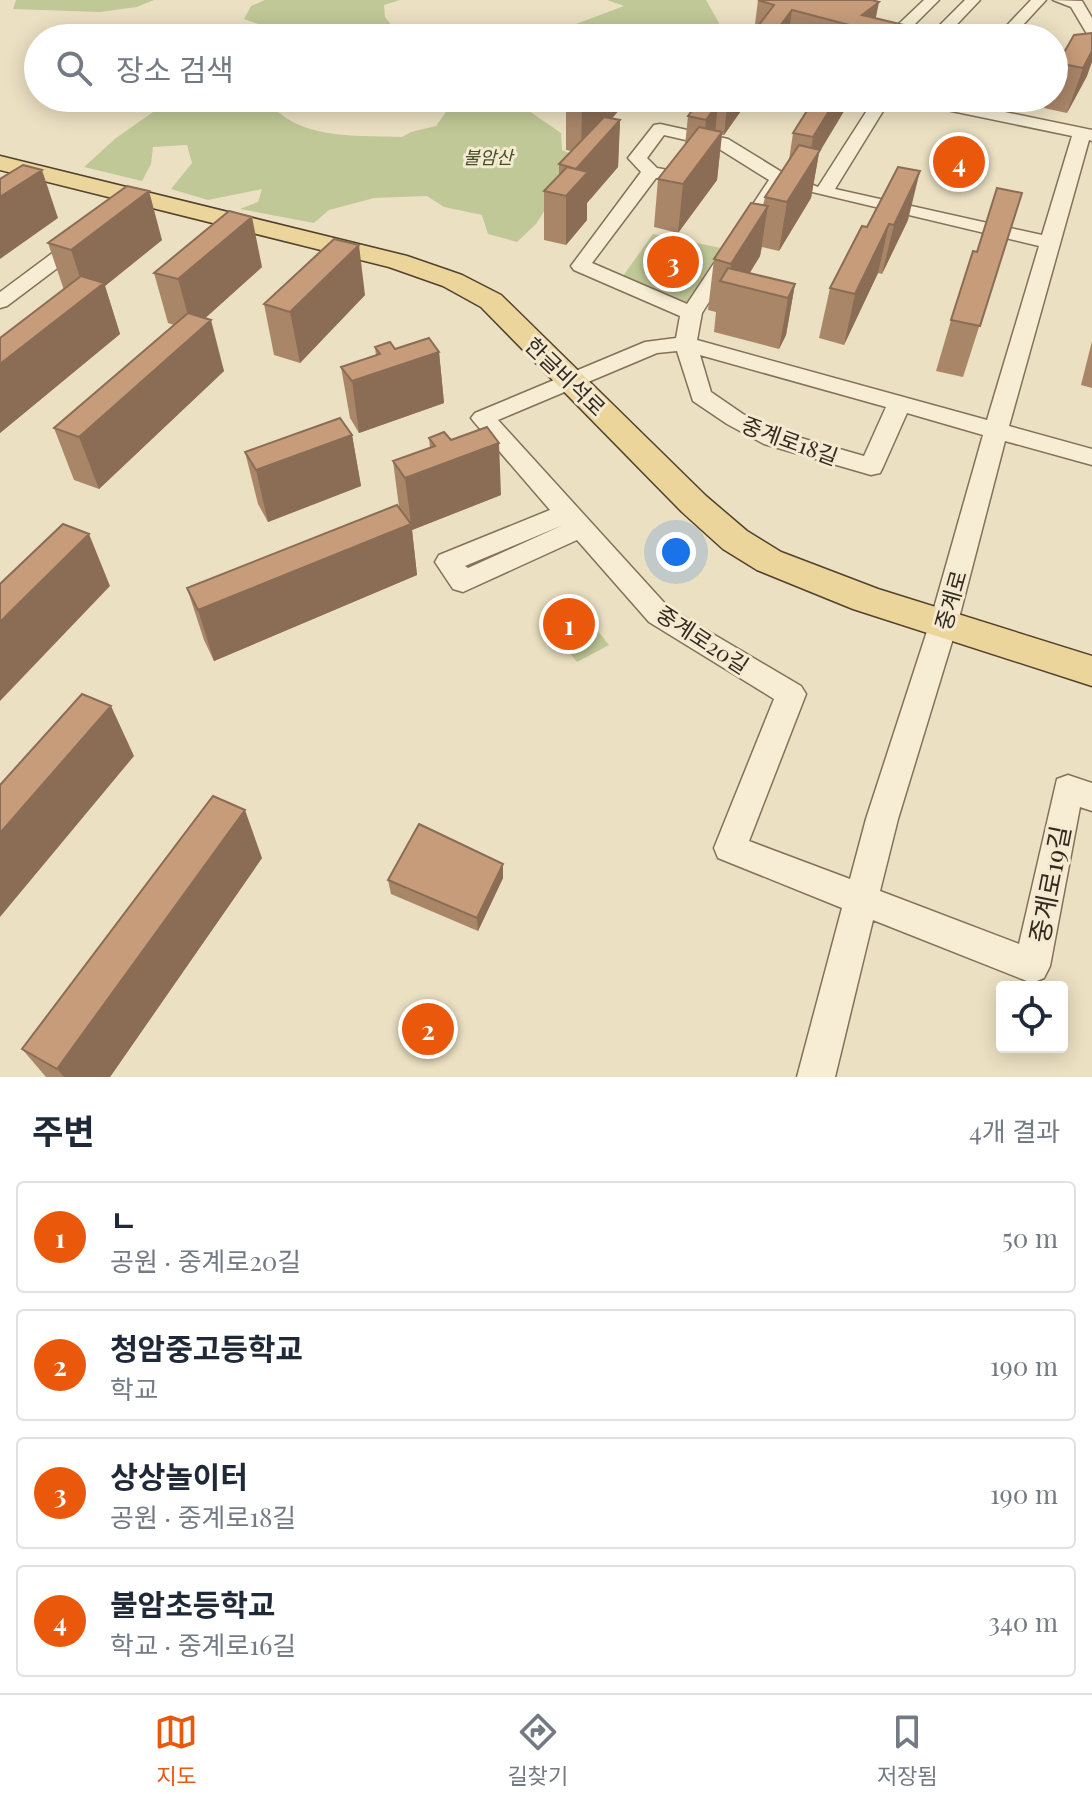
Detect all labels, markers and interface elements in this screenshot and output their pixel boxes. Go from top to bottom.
search box [24,24,1068,112]
icon: search [52,46,96,90]
text: 장소 검색 [116,49,234,89]
pin: 4 [933,132,985,192]
park label: 불암산 [463,145,515,169]
pin: 3 [647,232,699,292]
street label: 한글비석로 [519,330,613,422]
street label: 중계로18길 [738,409,842,471]
your location [656,532,696,572]
street label: 중계로 [927,567,973,633]
pin: 1 [543,594,595,654]
street label: 중계로20길 [651,598,755,680]
street label: 중계로19길 [1021,822,1077,946]
map controls [996,981,1068,1053]
button: locate [996,981,1068,1053]
pin: 2 [402,999,454,1059]
text: 주변 [32,1107,95,1153]
text: 4개 결과 [969,1113,1060,1148]
text: ㄴ [110,1200,138,1240]
text: 1 [55,1220,65,1255]
text: 50 m [1002,1220,1058,1255]
text: 공원 · 중계로20길 [110,1243,301,1278]
text: 청암중고등학교 [110,1328,303,1368]
text: 2 [53,1348,67,1383]
text: 190 m [990,1348,1058,1383]
text: 학교 [110,1371,158,1406]
text: 상상놀이터 [110,1456,248,1496]
text: 3 [54,1476,66,1511]
text: 190 m [990,1476,1058,1511]
text: 공원 · 중계로18길 [110,1499,296,1534]
text: 불암초등학교 [110,1584,276,1624]
text: 4 [53,1604,67,1639]
text: 340 m [988,1604,1058,1639]
text: 학교 · 중계로16길 [110,1627,296,1662]
tab: 지도 [154,1710,198,1790]
tab: 길찾기 [507,1710,568,1790]
tab: 저장됨 [877,1710,938,1790]

